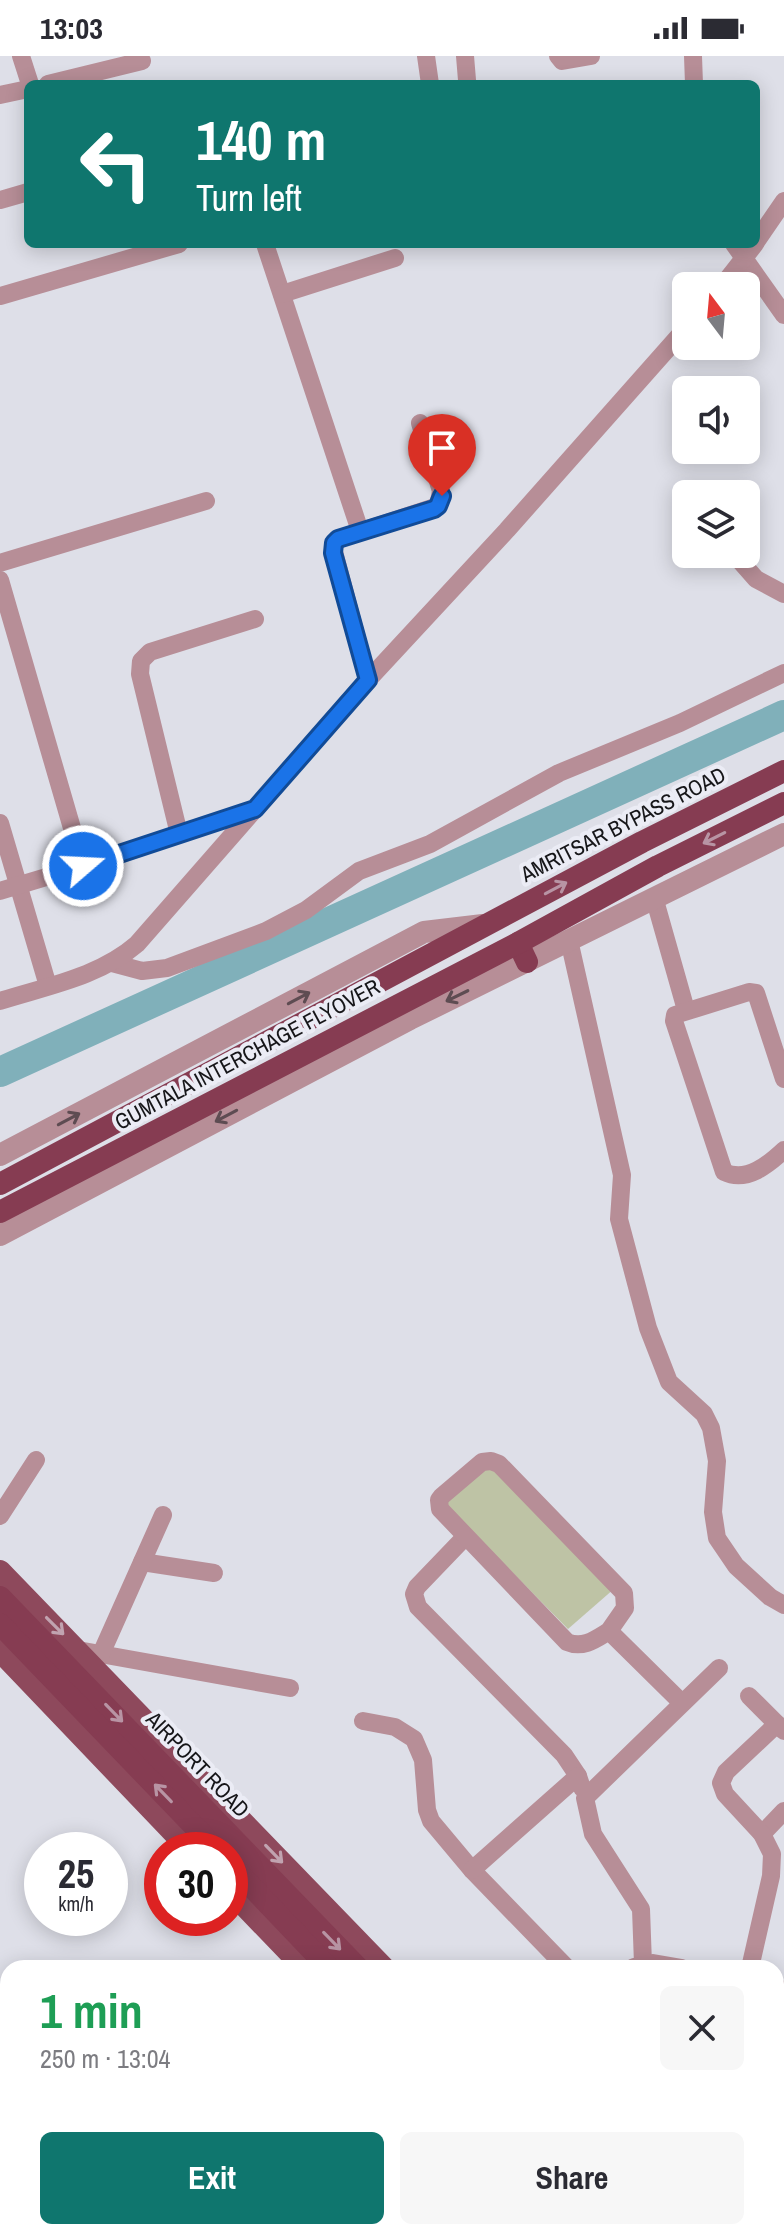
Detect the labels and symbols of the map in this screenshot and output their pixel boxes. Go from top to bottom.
north arrow [672,272,760,360]
pin [408,414,476,496]
street label: AMRITSAR BYPASS ROAD [515,759,731,889]
position arrow [41,824,125,908]
one-way arrow [703,830,727,846]
one-way arrow [543,879,567,895]
street label: GUMTALA INTERCHAGE FLYOVER [109,971,385,1137]
one-way arrow [287,989,311,1005]
one-way arrow [445,989,469,1004]
one-way arrow [215,1109,238,1125]
one-way arrow [57,1110,80,1126]
one-way arrow [45,1617,65,1636]
one-way arrow [104,1703,123,1723]
street label: AIRPORT ROAD [139,1704,256,1824]
one-way arrow [154,1784,173,1804]
speed limit sign: 30 [144,1832,248,1936]
one-way arrow [265,1844,284,1864]
one-way arrow [322,1931,341,1950]

